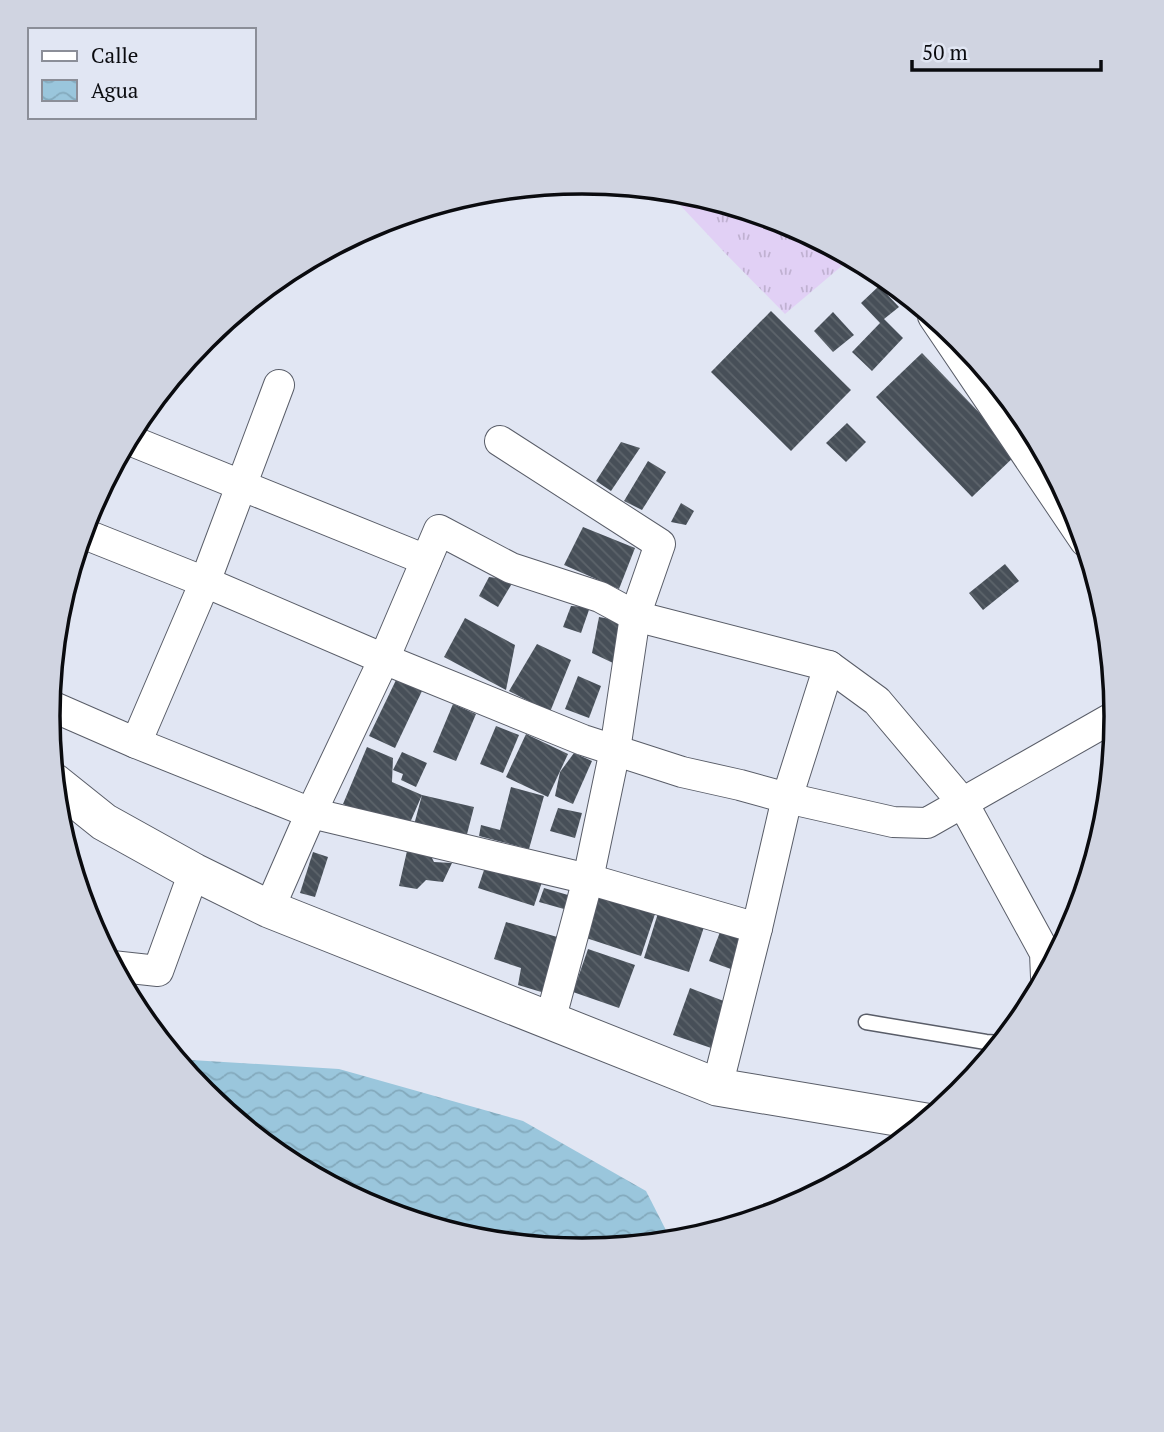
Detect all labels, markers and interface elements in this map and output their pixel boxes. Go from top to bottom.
legend [28,28,256,119]
scale bar [912,28,1101,72]
text: 50 m [922,38,968,66]
text: Calle [91,41,138,69]
text: Agua [91,76,139,104]

